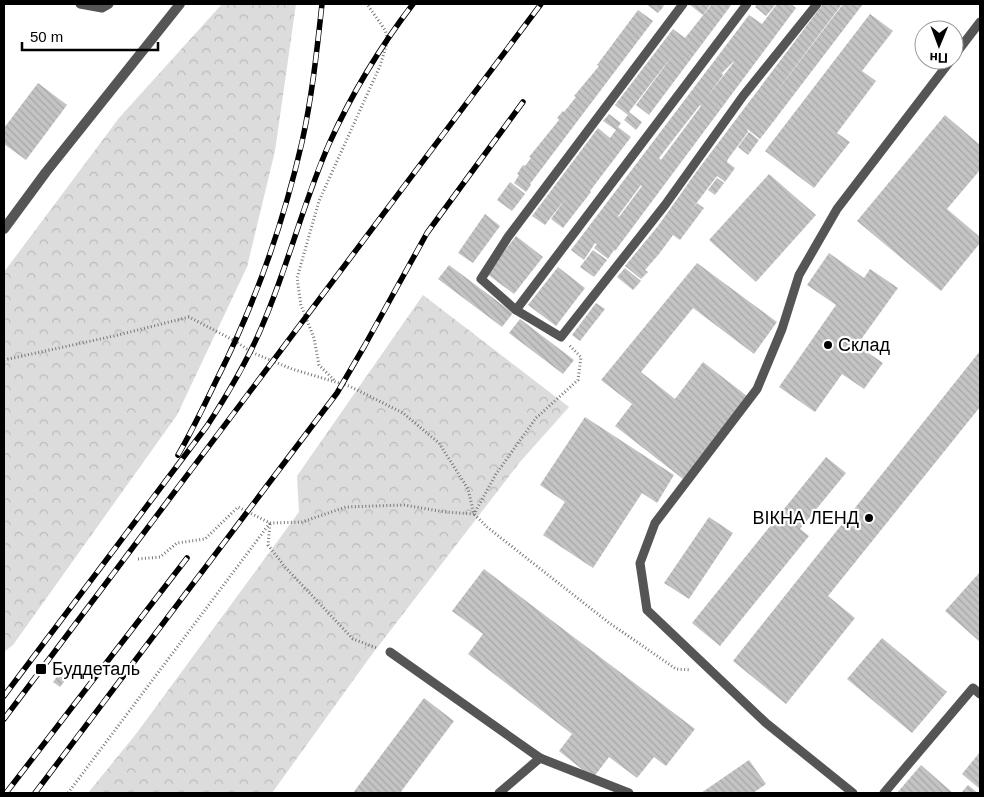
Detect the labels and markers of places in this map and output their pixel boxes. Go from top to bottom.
place label: Склад [838,335,891,355]
marker: Склад [822,339,834,351]
place label: ВІКНА ЛЕНД [752,508,859,528]
marker: ВІКНА ЛЕНД [863,512,875,524]
place label: Буддеталь [52,659,140,679]
marker: Буддеталь [34,662,48,676]

